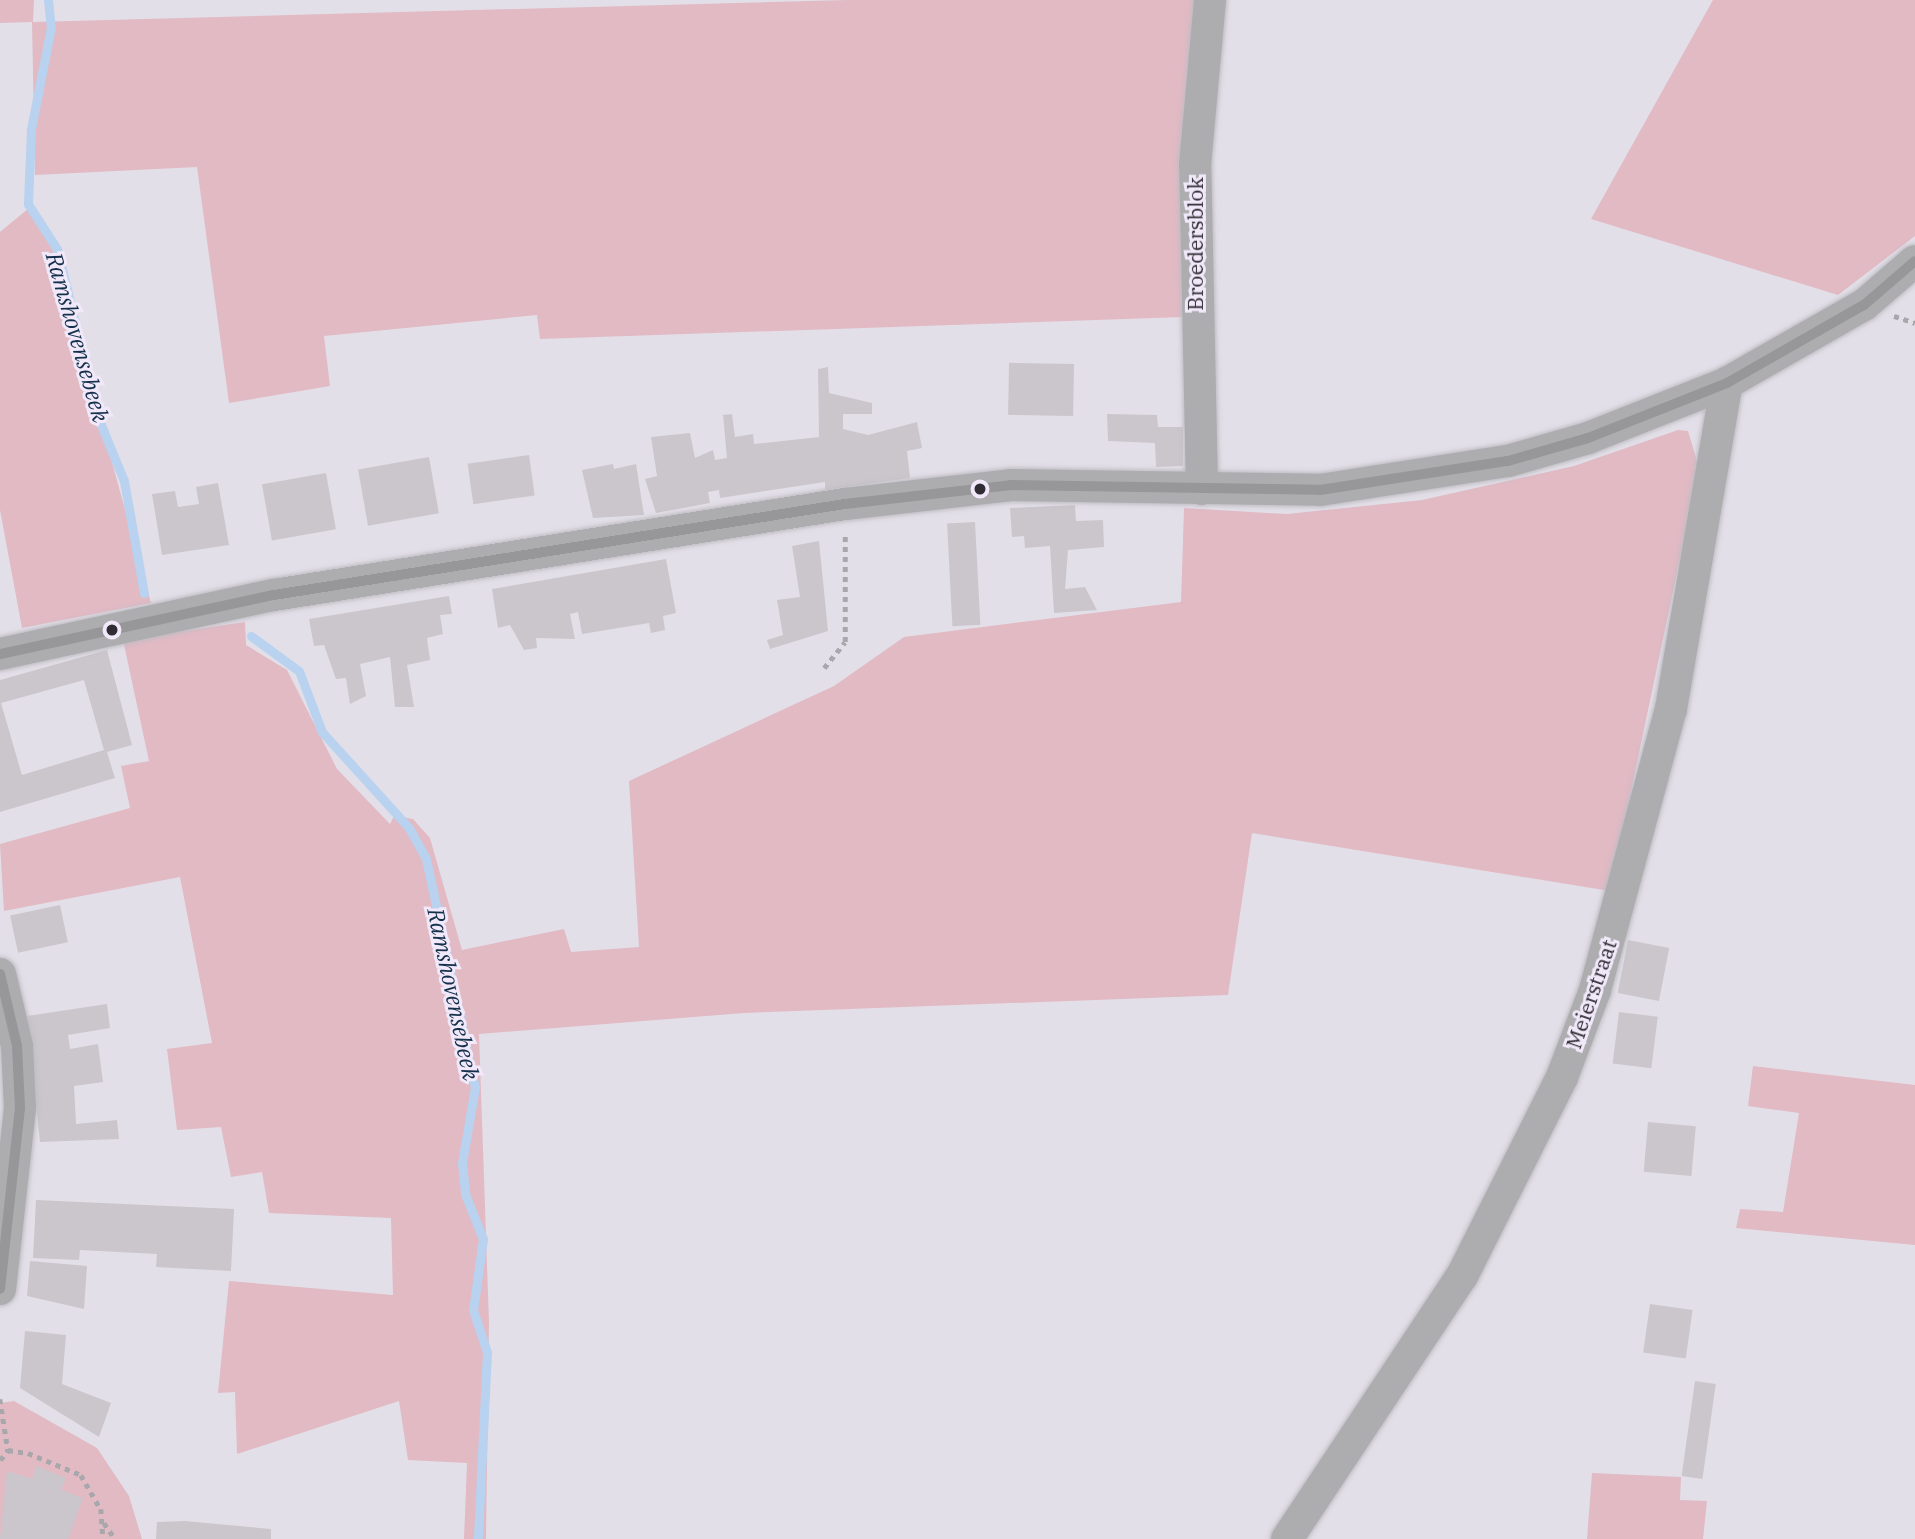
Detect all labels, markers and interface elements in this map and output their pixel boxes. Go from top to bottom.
street label: Broedersblok [1182,177,1208,311]
water label: Ramshovensebeek [41,249,115,425]
unlabelled marker [973,482,987,496]
unlabelled marker [105,623,119,637]
water label: Ramshovensebeek [422,905,486,1083]
street label: Meierstraat [1561,936,1621,1052]

